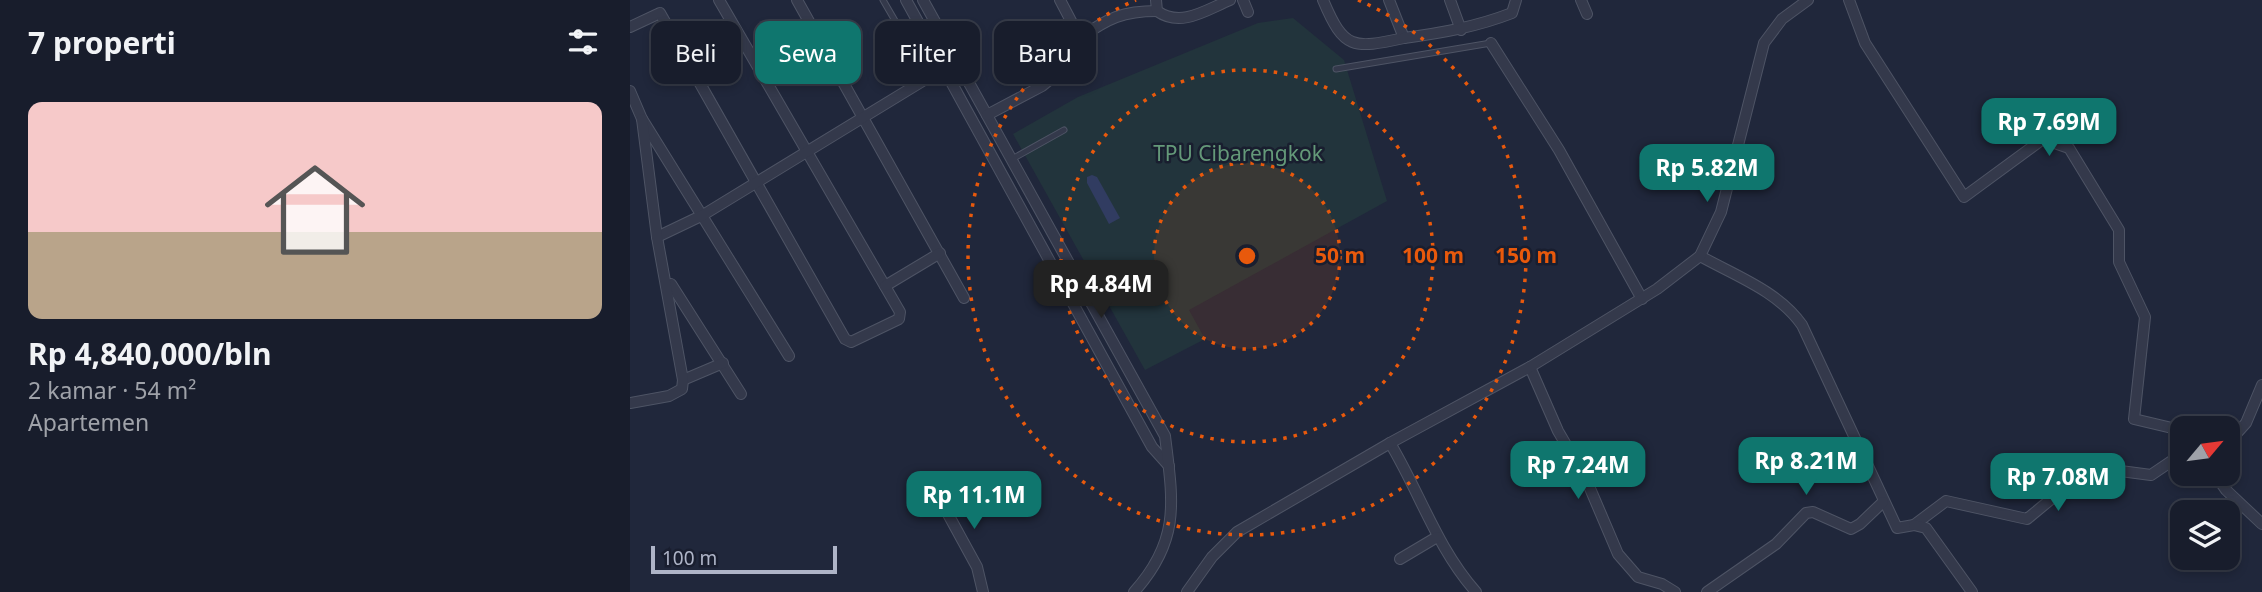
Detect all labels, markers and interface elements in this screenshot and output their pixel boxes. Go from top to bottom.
chip: Beli [651,21,741,84]
chip: Sewa [755,21,861,84]
chip: Filter [875,21,980,84]
chip: Baru [994,21,1096,84]
text: 7 properti [28,22,176,63]
icon: filters [564,23,602,61]
pin: Rp 7.69M [1977,99,2121,158]
text: Rp 7.69M [1997,105,2101,137]
park label: TPU Cibarengkok [1153,139,1324,167]
pin: Rp 5.82M [1635,144,1779,204]
icon: home [252,147,378,273]
text: Rp 5.82M [1655,151,1759,183]
text: 50 m [1315,241,1365,269]
text: 100 m [1402,241,1464,269]
text: 150 m [1495,241,1557,269]
centre of rings [1235,244,1259,268]
pin: Rp 4.84M [1029,260,1173,320]
text: Rp 4.84M [1049,267,1153,299]
text: Rp 4,840,000/bln [28,333,272,374]
text: 2 kamar · 54 m² [28,374,196,406]
text: Apartemen [28,406,149,438]
north arrow [2170,416,2240,486]
map controls [2170,416,2240,570]
pin: Rp 8.21M [1734,438,1878,497]
pin: Rp 7.24M [1506,442,1650,501]
text: Rp 8.21M [1754,444,1858,476]
text: Rp 7.24M [1526,448,1630,480]
pin: Rp 7.08M [1986,454,2130,513]
text: Rp 7.08M [2006,460,2110,492]
pin: Rp 11.1M [902,472,1046,531]
text: Rp 11.1M [922,478,1026,510]
button: layers [2170,500,2240,570]
scale bar [651,543,836,575]
text: 100 m [662,545,717,571]

